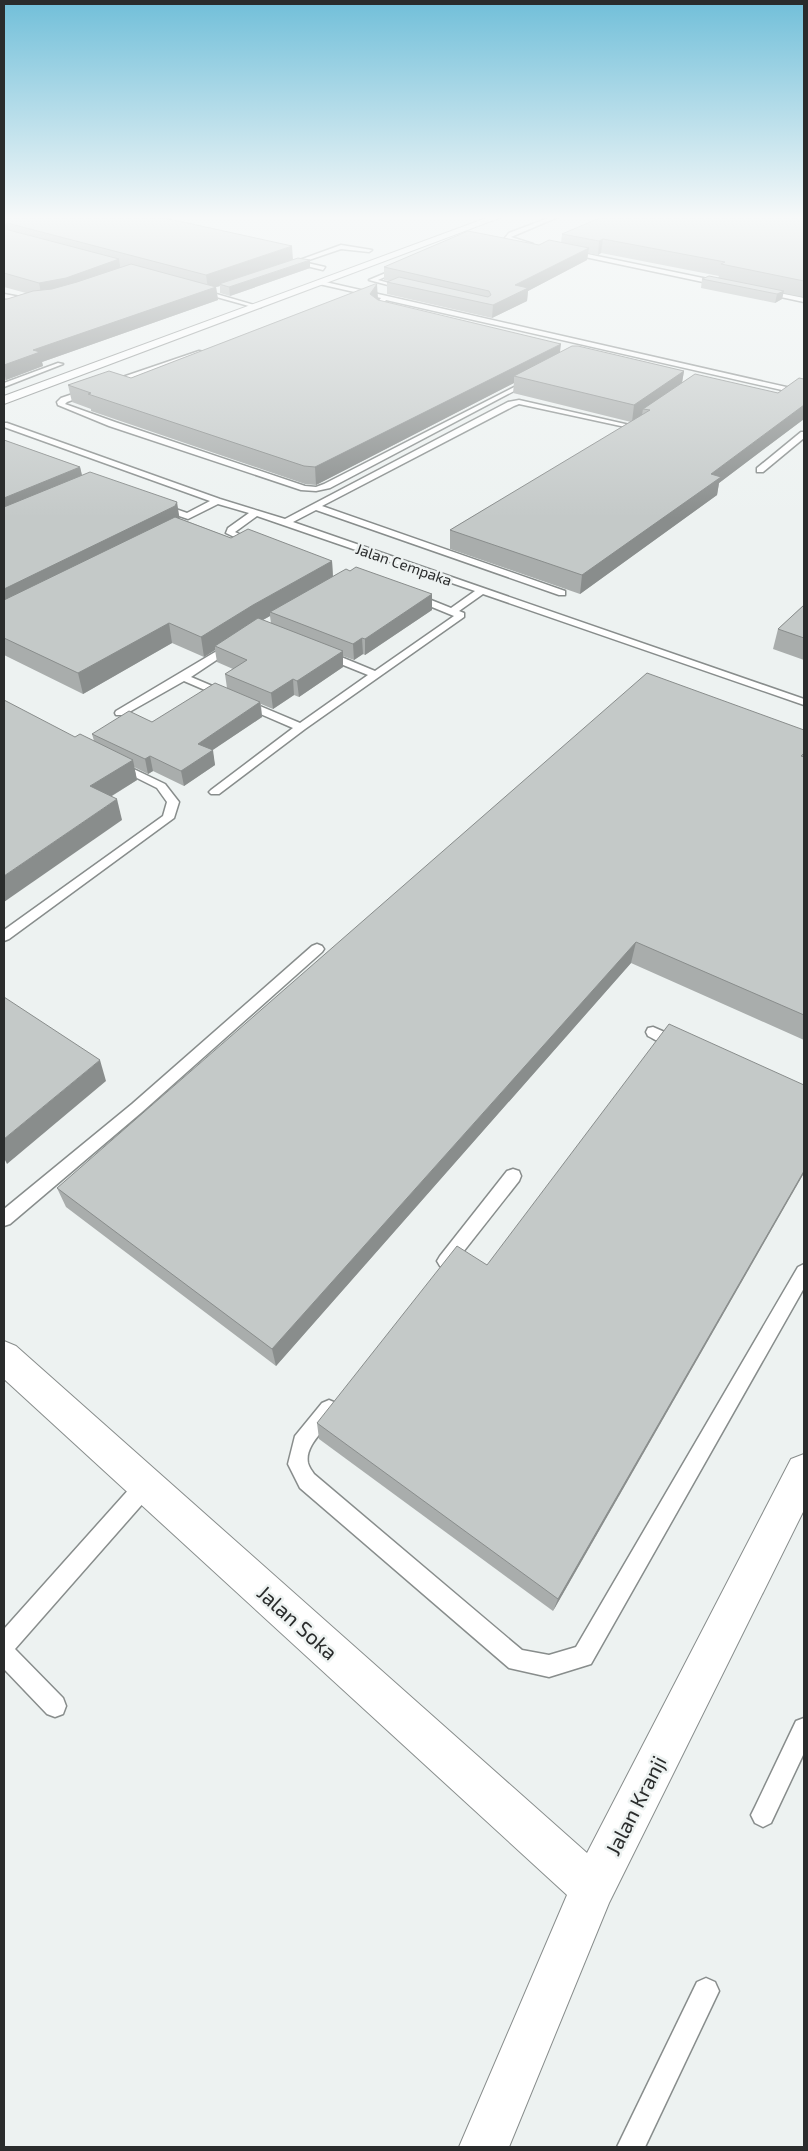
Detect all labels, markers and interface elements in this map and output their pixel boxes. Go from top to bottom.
street label: Jalan Cempaka [353,539,455,589]
street label: Jalan Soka [253,1580,343,1664]
street label: Jalan Kranji [599,1751,672,1859]

